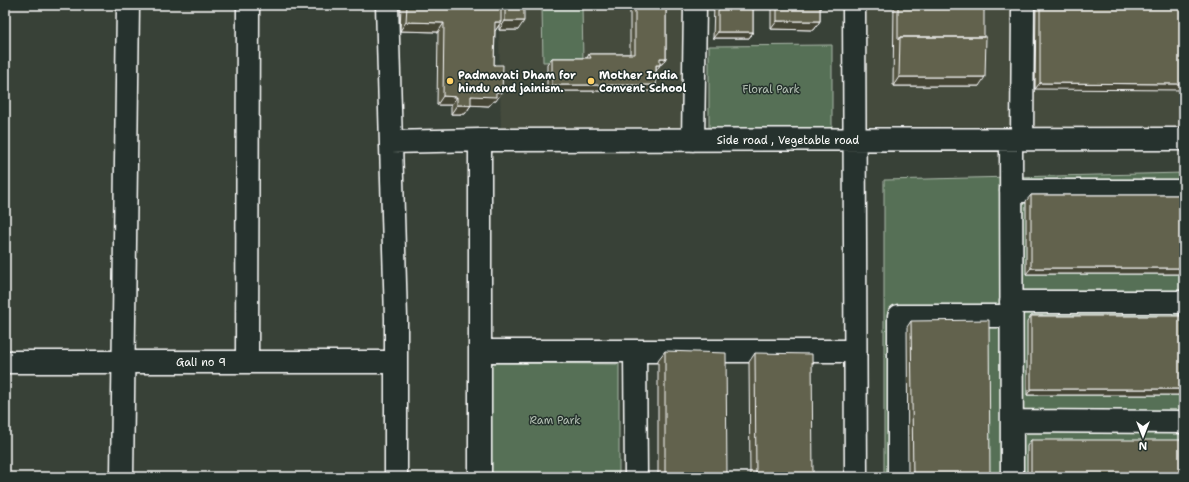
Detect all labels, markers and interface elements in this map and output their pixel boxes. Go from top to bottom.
place label: Padmavati Dham for hindu and jainism. [458,68,576,96]
place label: Mother India Convent School [599,68,686,96]
marker: Padmavati Dham for hindu and jainism. [445,76,455,86]
marker: Mother India Convent School [586,76,596,86]
park label: Floral Park [742,82,800,97]
street label: Side road , Vegetable road [717,133,859,148]
street label: Gali no 9 [176,355,226,370]
park label: Ram Park [529,413,581,428]
north arrow [1123,416,1163,456]
text: N [1138,438,1147,453]

